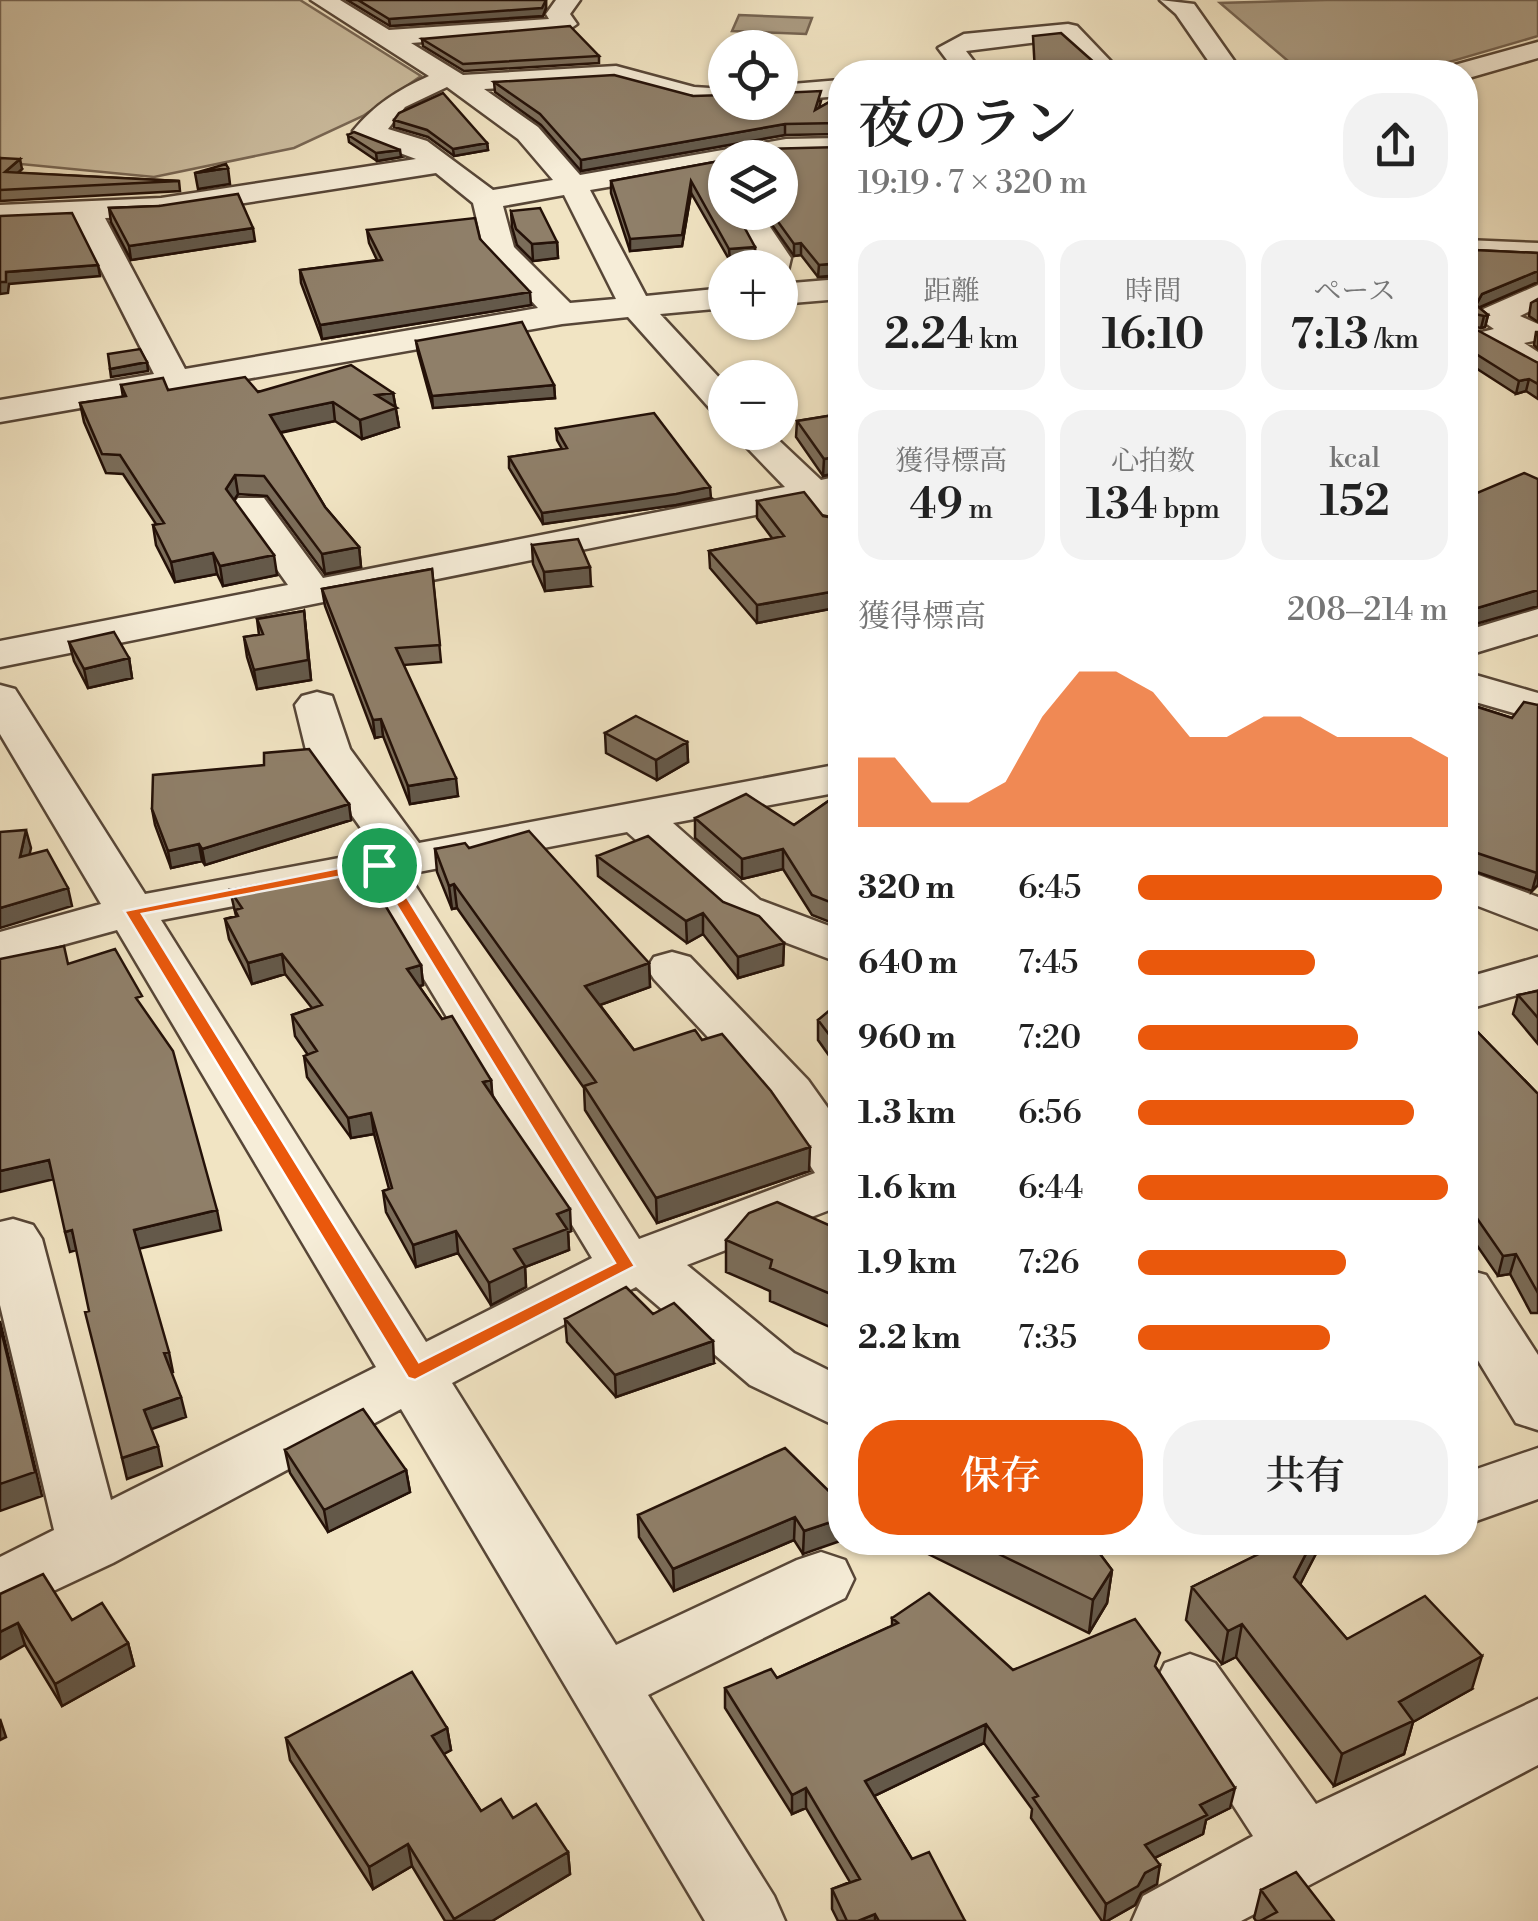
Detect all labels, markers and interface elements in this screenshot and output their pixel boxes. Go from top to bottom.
map controls [708,30,798,450]
button: locate [708,30,798,120]
text: 夜のラン [858,91,1078,160]
button: share [1343,93,1448,198]
button: layers [708,140,798,230]
text: 19:19 · 7 × 320 m [858,163,1087,203]
button: + [708,250,798,340]
text: 距離 [923,274,979,309]
text: 時間 [1125,274,1181,309]
text: ペース [1313,274,1396,309]
text: 2.24 [884,309,974,362]
text: 16:10 [1102,309,1204,362]
text: 7:13 [1290,309,1369,362]
text: km [974,322,1018,357]
text: /km [1369,322,1419,357]
button: − [708,360,798,450]
text: kcal [1329,441,1380,476]
text: 獲得標高 [895,444,1007,479]
text: 心拍数 [1111,444,1195,479]
text: 152 [1320,476,1390,529]
text: 49 [910,479,963,532]
text: 134 [1086,479,1158,532]
text: m [963,492,993,527]
text: bpm [1158,492,1220,527]
text: 208–214 m [1287,590,1448,630]
text: 獲得標高 [858,597,986,637]
pin [337,823,422,908]
icon: arrive [352,838,407,893]
text: 320 m [858,868,955,908]
text: 6:45 [1018,868,1081,908]
text: 640 m [858,943,958,983]
text: 7:45 [1018,943,1078,983]
text: 960 m [858,1018,956,1058]
text: 7:20 [1018,1018,1081,1058]
text: 1.3 km [858,1093,956,1133]
text: 6:56 [1018,1093,1082,1133]
text: 1.6 km [858,1168,957,1208]
text: 6:44 [1018,1168,1083,1208]
text: 1.9 km [858,1243,957,1283]
text: 7:26 [1018,1243,1079,1283]
text: 2.2 km [858,1318,961,1358]
text: 7:35 [1018,1318,1077,1358]
button: 保存 [858,1420,1143,1535]
button: 共有 [1163,1420,1448,1535]

